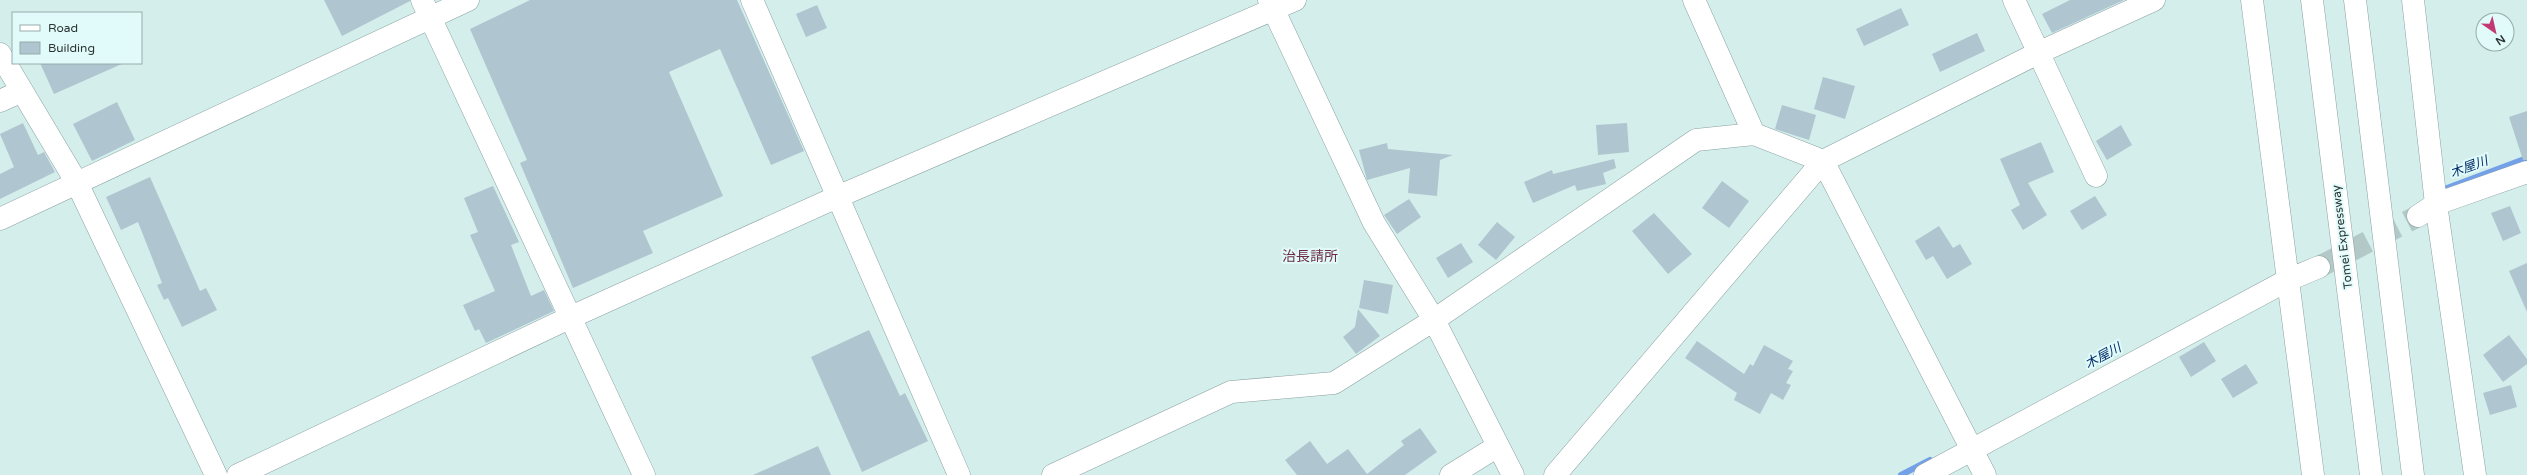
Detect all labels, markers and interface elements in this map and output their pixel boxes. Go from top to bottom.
legend [12,12,142,64]
north arrow [2475,12,2515,52]
text: Road [48,21,78,35]
text: N [2493,32,2508,48]
text: Building [48,41,95,55]
water label: 木屋川 [2448,152,2492,181]
street label: Tomei Expressway [2329,184,2355,290]
district label: 治長請所 [1282,248,1338,265]
water label: 木屋川 [2082,339,2126,372]

